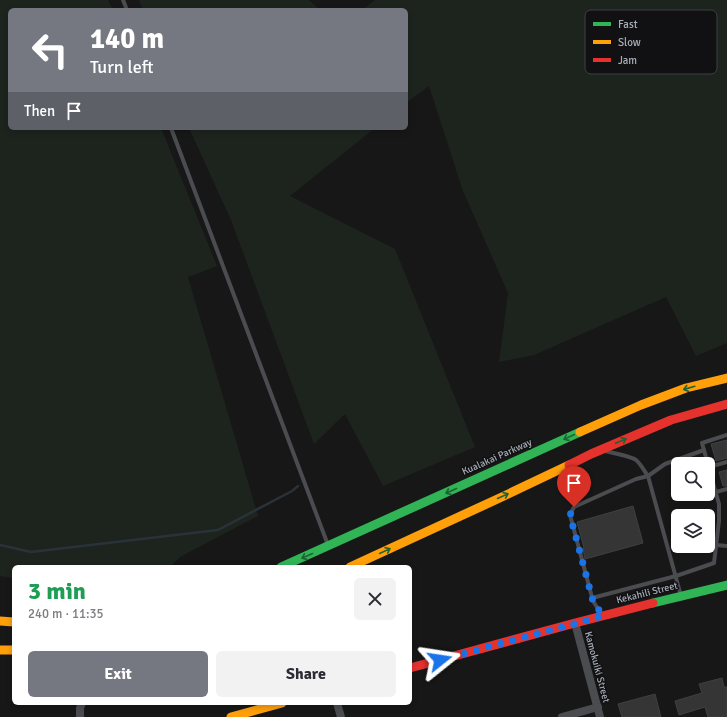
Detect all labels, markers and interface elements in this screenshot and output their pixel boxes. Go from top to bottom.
legend [585,10,717,74]
text: Fast [618,18,638,31]
text: 140 m [90,22,164,56]
icon: left [24,24,76,76]
text: Slow [618,36,641,49]
text: Jam [618,54,637,67]
text: Turn left [90,56,153,78]
icon: arrive [63,100,85,122]
text: Then [24,102,55,120]
one-way arrow [683,385,696,392]
one-way arrow [563,434,575,441]
street label: Kualakai Parkway [460,436,534,478]
one-way arrow [615,437,627,444]
map controls [671,457,715,553]
button: search [671,457,715,501]
pin [557,466,591,507]
icon: arrive [563,472,585,494]
one-way arrow [445,487,457,495]
one-way arrow [497,492,509,499]
button: layers [671,509,715,553]
one-way arrow [379,547,391,554]
one-way arrow [301,552,313,560]
text: 3 min [28,576,86,606]
button: close [354,578,396,620]
street label: Kekahili Street [615,579,679,606]
text: 240 m · 11:35 [28,606,104,622]
street label: Kamokuiki Street [582,630,612,704]
position arrow [419,639,461,681]
button: Exit [28,651,208,697]
button: Share [216,651,396,697]

